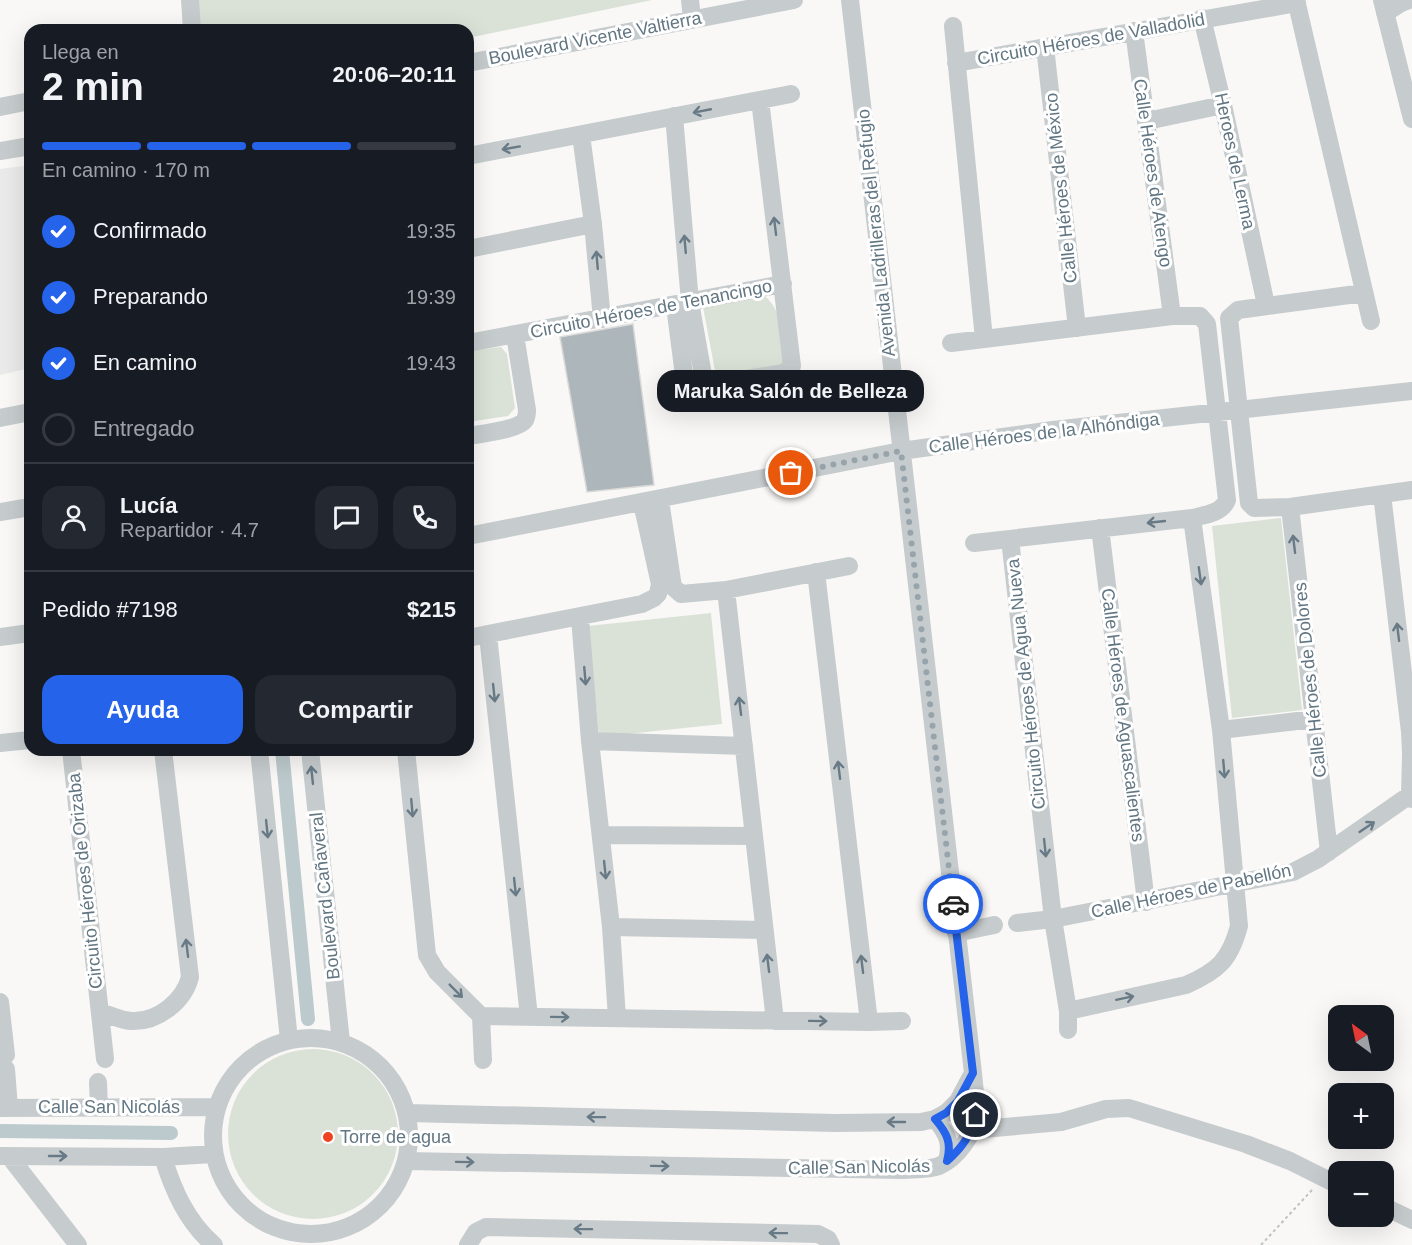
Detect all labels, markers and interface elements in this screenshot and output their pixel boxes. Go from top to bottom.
street label: Boulevard Vicente Valtierra [487,7,704,68]
street label: Circuito Héroes de Valladolid [976,9,1206,69]
text: Llega en [42,41,119,63]
text: 20:06–20:11 [332,62,456,87]
text: 2 min [42,65,144,108]
street label: Calle Héroes de Atengo [1130,77,1176,269]
street label: Heroes de Lerma [1211,91,1259,232]
street label: Calle Héroes de México [1041,92,1081,284]
one-way arrow [693,106,713,117]
street label: Avenida Ladrilleras del Refugio [853,108,899,358]
one-way arrow [502,143,521,154]
text: En camino · 170 m [42,159,210,181]
icon: check [42,215,75,248]
one-way arrow [770,216,781,236]
text: Confirmado [93,218,207,243]
text: 19:35 [406,220,456,242]
one-way arrow [679,234,690,254]
one-way arrow [591,251,602,271]
street label: Circuito Héroes de Tenancingo [528,276,774,342]
icon: check [42,281,75,314]
text: Preparando [93,284,208,309]
text: 19:39 [406,286,456,308]
icon: check [42,347,75,380]
text: En camino [93,350,197,375]
text: 19:43 [406,352,456,374]
callout: Maruka Salón de Belleza [658,371,924,413]
text: Maruka Salón de Belleza [674,380,907,402]
street label: Calle Héroes de la Alhóndiga [928,409,1161,457]
text: Entregado [93,416,195,441]
pin [765,447,816,498]
icon: bag [774,456,807,489]
button: person [42,486,105,549]
button: chat [315,486,378,549]
button: phone [393,486,456,549]
text: Lucía [120,493,177,518]
one-way arrow [1147,517,1167,528]
text: Repartidor · 4.7 [120,519,259,541]
one-way arrow [1288,534,1299,554]
street label: Circuito Héroes de Agua Nueva [1003,557,1049,810]
one-way arrow [1195,566,1206,585]
street label: Calle Héroes de Dolores [1290,581,1330,779]
street label: Calle Héroes de Aguascalientes [1098,587,1148,843]
text: Pedido #7198 [42,597,178,622]
text: $215 [407,597,456,622]
one-way arrow [1392,623,1403,643]
one-way arrow [580,665,591,685]
button: Ayuda [42,675,243,744]
button: Compartir [255,675,456,744]
one-way arrow [489,683,500,703]
one-way arrow [734,697,745,717]
one-way arrow [1219,759,1230,779]
one-way arrow [834,761,845,781]
one-way arrow [306,766,317,786]
street label: Circuito Héroes de Orizaba [64,771,106,990]
one-way arrow [407,798,418,818]
street label: Boulevard Cañaveral [306,811,344,981]
one-way arrow [262,819,273,839]
one-way arrow [1358,821,1374,833]
one-way arrow [1040,838,1051,857]
one-way arrow [599,859,610,879]
street label: Calle Héroes de Pabellón [1089,860,1293,922]
courier [923,874,983,934]
one-way arrow [510,877,521,897]
icon: car [937,888,970,921]
one-way arrow [181,938,192,958]
one-way arrow [762,953,773,973]
one-way arrow [856,955,867,974]
one-way arrow [449,984,464,999]
one-way arrow [1114,992,1134,1003]
north arrow [1328,1005,1394,1071]
map controls [1328,1005,1394,1227]
one-way arrow [550,1011,570,1023]
one-way arrow [808,1016,828,1027]
button: + [1328,1083,1394,1149]
pin [950,1089,1001,1140]
street label: Calle San Nicolás [38,1097,180,1117]
icon: home [959,1098,992,1131]
one-way arrow [586,1112,606,1123]
one-way arrow [886,1116,906,1128]
place label: Torre de agua [340,1127,452,1147]
marker: Torre de agua [321,1130,335,1144]
one-way arrow [48,1150,68,1162]
one-way arrow [454,1156,474,1168]
street label: Calle San Nicolás [788,1156,930,1178]
one-way arrow [649,1160,669,1171]
button: − [1328,1161,1394,1227]
one-way arrow [573,1223,593,1235]
one-way arrow [768,1228,788,1239]

